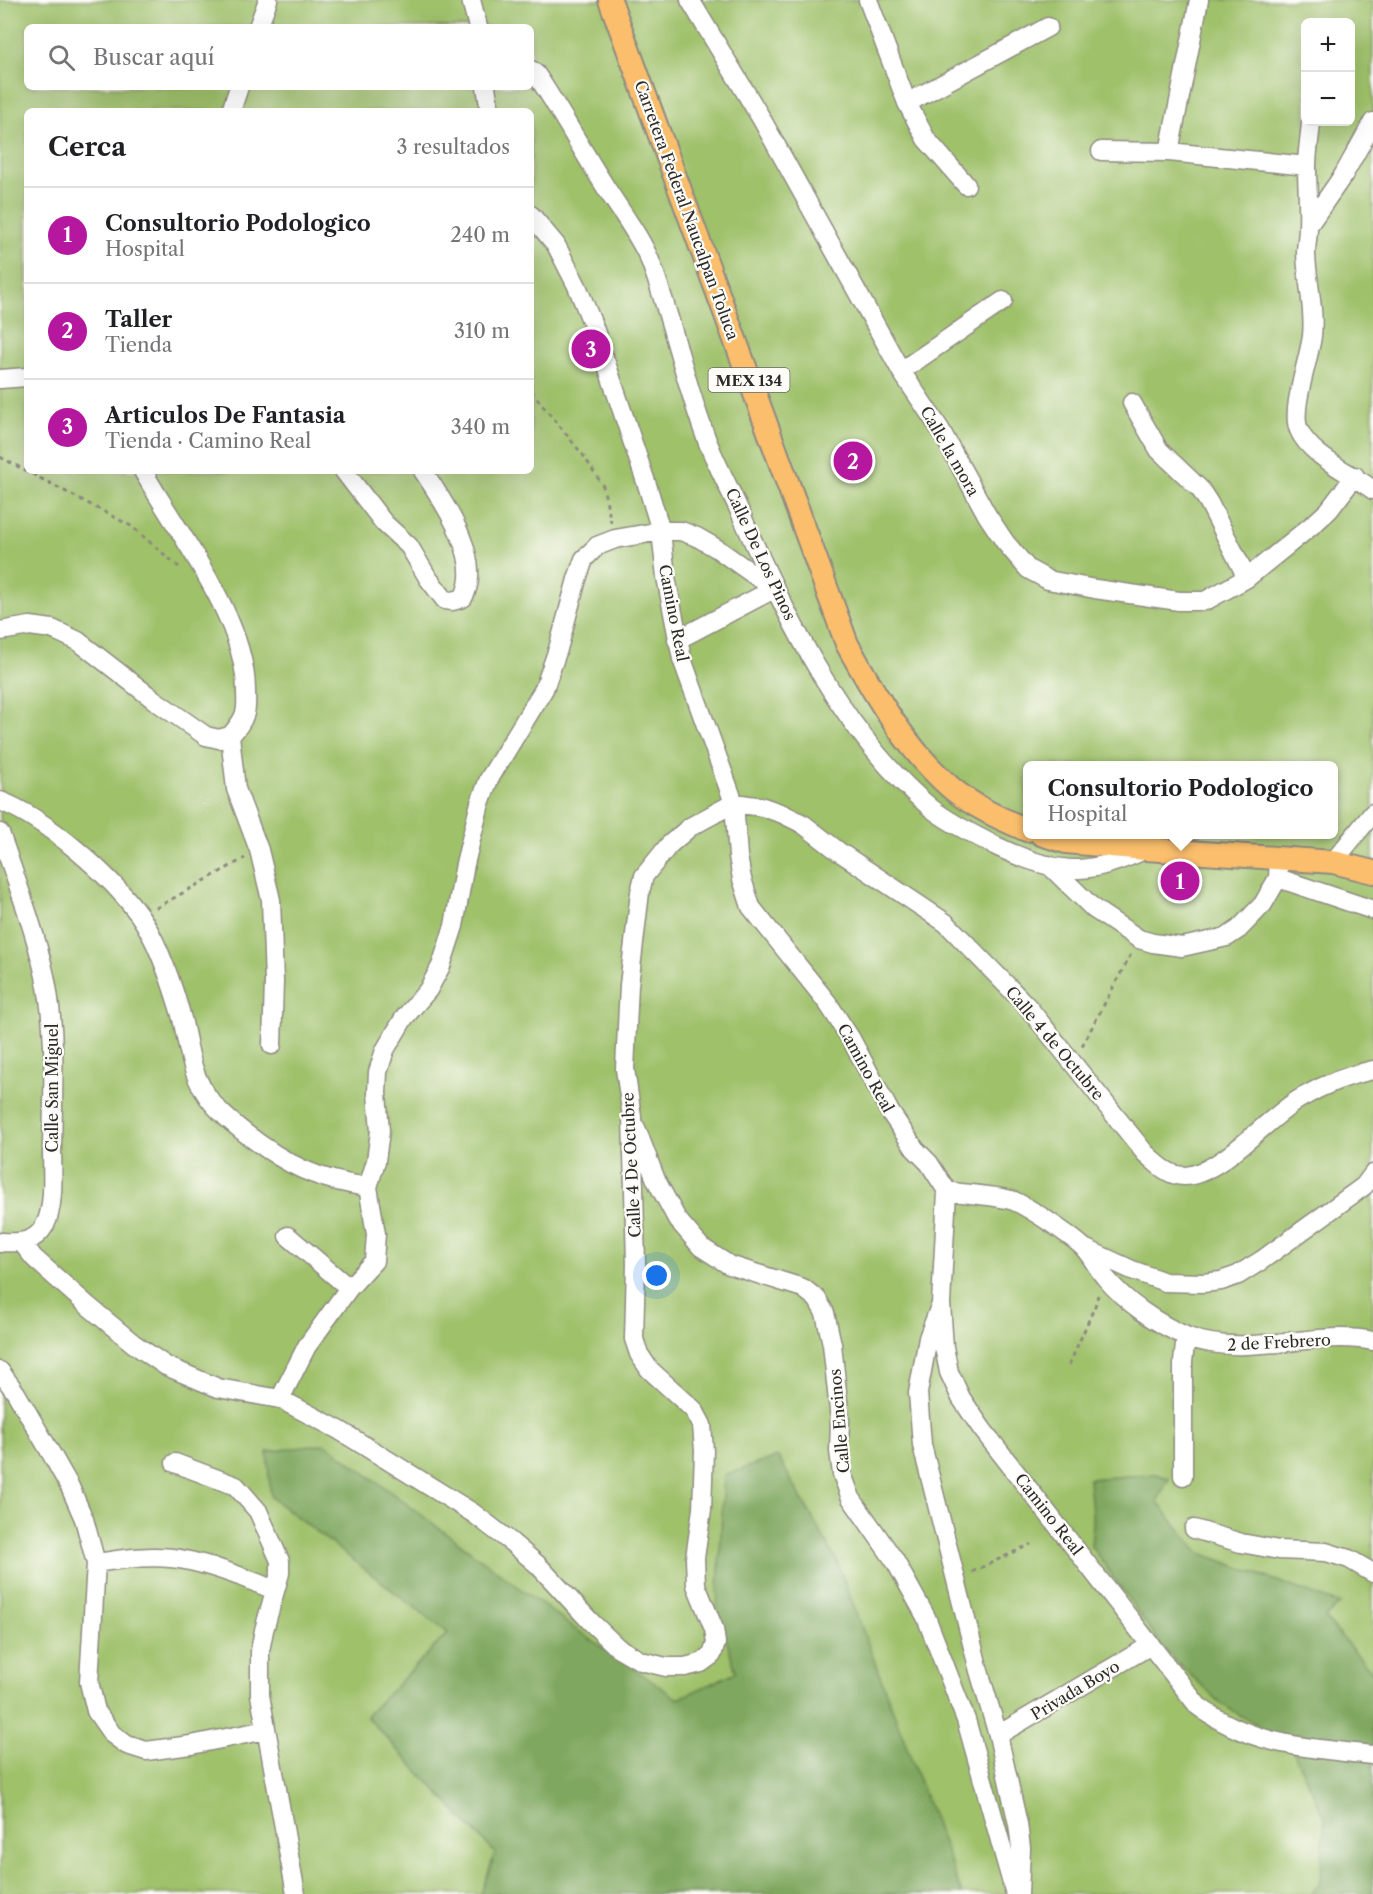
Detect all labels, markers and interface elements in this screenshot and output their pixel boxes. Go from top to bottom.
map controls [1301,18,1355,126]
button: + [1301,18,1355,72]
search box [24,24,534,90]
icon: search [45,41,78,74]
text: Buscar aquí [93,44,215,71]
button: − [1301,72,1355,126]
street label: Carretera Federal Naucalpan Toluca [631,77,744,343]
text: Cerca [48,131,126,163]
text: 3 resultados [397,135,510,159]
text: Consultorio Podologico [105,210,371,237]
text: 1 [63,223,72,247]
text: 240 m [450,223,510,247]
text: Hospital [105,237,185,261]
text: Taller [105,306,172,333]
text: 2 [62,319,73,343]
text: 310 m [454,319,510,343]
pin: 3 [572,326,610,372]
text: Tienda [105,333,172,357]
road number: MEX 134 [708,368,789,392]
text: Articulos De Fantasia [105,402,346,429]
street label: Calle la mora [916,402,984,500]
text: 3 [62,415,73,439]
text: 340 m [451,415,510,439]
text: Tienda · Camino Real [105,429,311,453]
pin: 2 [834,438,872,484]
street label: Calle De Los Pinos [722,485,800,623]
street label: Camino Real [655,563,693,663]
popup [1023,761,1338,839]
text: Consultorio Podologico [1048,775,1313,802]
text: Hospital [1048,802,1127,826]
pin: 1 [1160,858,1200,904]
street label: Calle 4 de Octubre [1002,982,1108,1104]
street label: Camino Real [833,1020,899,1116]
street label: Calle San Miguel [42,1023,62,1152]
street label: Calle 4 De Octubre [617,1092,645,1238]
your location [642,1261,671,1290]
street label: 2 de Frebrero [1227,1329,1332,1355]
street label: Calle Encinos [824,1368,854,1474]
street label: Camino Real [1011,1469,1087,1559]
street label: Privada Boyo [1027,1656,1123,1724]

